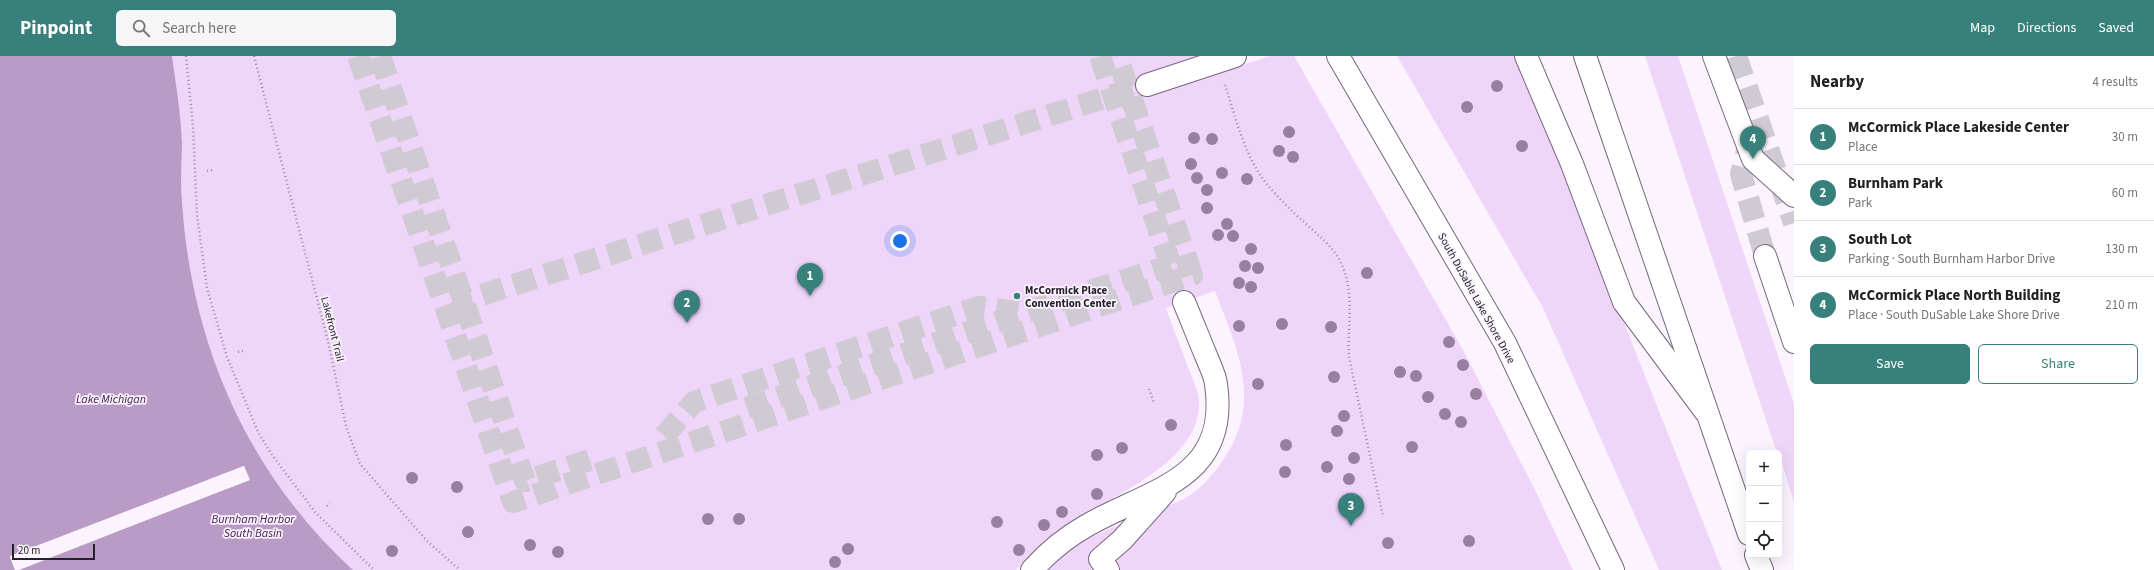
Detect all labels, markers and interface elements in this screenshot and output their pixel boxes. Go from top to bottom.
search box [116,10,396,46]
text: Pinpoint [20,15,92,42]
icon: search [130,17,152,39]
text: Search here [162,18,236,39]
text: Map [1970,18,1995,38]
text: Directions [2017,18,2076,38]
text: Saved [2098,18,2134,38]
text: Nearby [1810,70,1864,94]
text: 4 results [2093,73,2138,91]
text: McCormick Place Lakeside Center [1848,117,2069,138]
pin: 4 [1740,126,1766,159]
text: 1 [1820,128,1826,146]
text: 30 m [2112,128,2138,146]
text: Place [1848,138,1877,156]
text: Burnham Park [1848,173,1943,194]
text: 2 [1820,184,1826,202]
text: 60 m [2112,184,2138,202]
text: Park [1848,194,1872,212]
text: South Lot [1848,229,1912,250]
street label: South DuSable Lake Shore Drive [1434,230,1519,367]
your location [890,231,910,251]
text: 3 [1820,240,1826,258]
text: 130 m [2105,240,2138,258]
text: Parking · South Burnham Harbor Drive [1848,250,2055,268]
pin: 1 [797,263,823,296]
place label: McCormick Place Convention Center [1025,283,1116,311]
text: McCormick Place North Building [1848,285,2060,306]
pin: 2 [674,290,700,323]
marker: McCormick Place Convention Center [1012,291,1022,301]
street label: Lakefront Trail [317,295,348,363]
text: 4 [1820,296,1826,314]
text: 210 m [2105,296,2138,314]
text: Place · South DuSable Lake Shore Drive [1848,306,2060,324]
button: Save [1810,344,1970,384]
button: Share [1978,344,2138,384]
water label: Lake Michigan [76,391,146,408]
map controls [1746,450,1782,558]
button: + [1746,450,1782,486]
button: − [1746,486,1782,522]
pin: 3 [1338,493,1364,526]
water label: Burnham Harbor South Basin [212,511,295,542]
button: locate [1746,522,1782,558]
scale bar [12,542,95,561]
text: 20 m [18,543,40,558]

